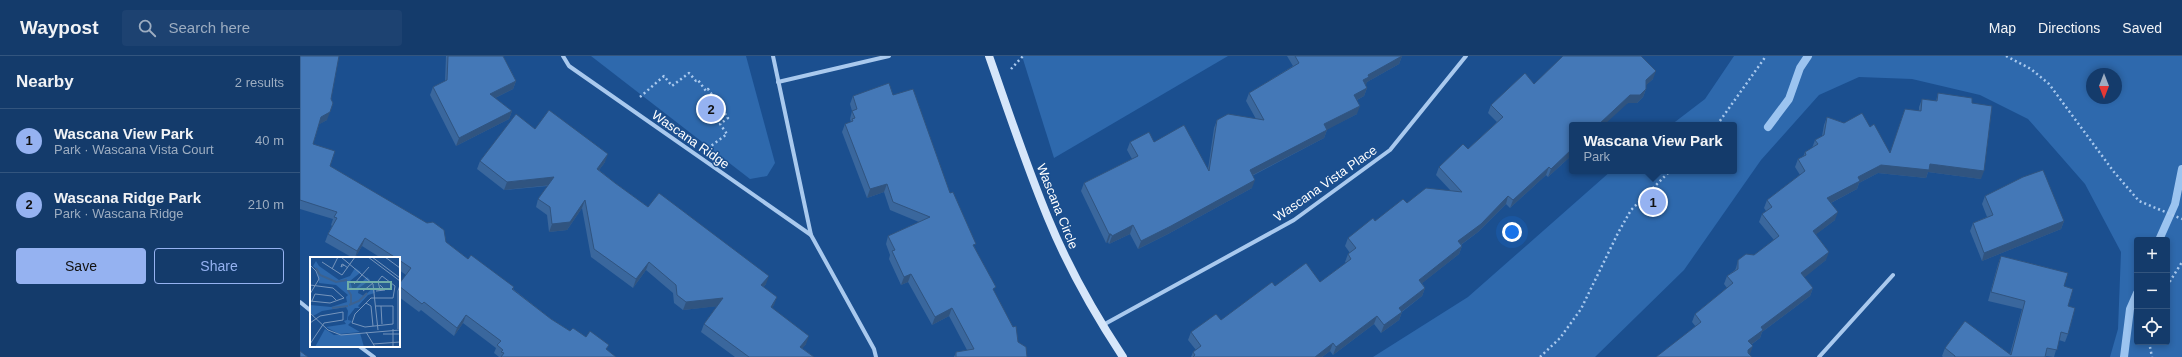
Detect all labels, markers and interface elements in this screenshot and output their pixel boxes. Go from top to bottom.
search box [122,10,402,46]
text: Waypost [20,17,98,38]
icon: search [136,17,158,39]
text: Search here [168,19,250,36]
text: Map [1989,20,2016,36]
text: Directions [2038,20,2100,36]
text: Saved [2122,20,2162,36]
north arrow [2086,68,2122,104]
text: Nearby [16,72,74,91]
text: 2 results [235,75,284,90]
pin: 2 [698,94,724,124]
street label: Wascana Ridge [649,107,732,172]
popup [1569,122,1737,174]
text: Wascana View Park [54,125,193,142]
text: Wascana View Park [1583,132,1723,149]
text: 1 [25,133,33,148]
text: 40 m [255,133,284,148]
text: Park · Wascana Vista Court [54,142,214,157]
street label: Wascana Vista Place [1271,142,1380,225]
text: Park [1583,149,1610,164]
street label: Wascana Circle [1034,161,1081,251]
pin: 1 [1640,187,1666,217]
text: Wascana Ridge Park [54,189,201,206]
text: 2 [25,197,33,212]
text: 210 m [248,197,284,212]
text: Park · Wascana Ridge [54,206,184,221]
your location [1502,222,1522,242]
map controls [2134,237,2170,345]
button: + [2134,237,2170,273]
button: Save [16,248,146,284]
button: Share [154,248,284,284]
inset map [310,257,400,347]
button: − [2134,273,2170,309]
button: locate [2134,309,2170,345]

